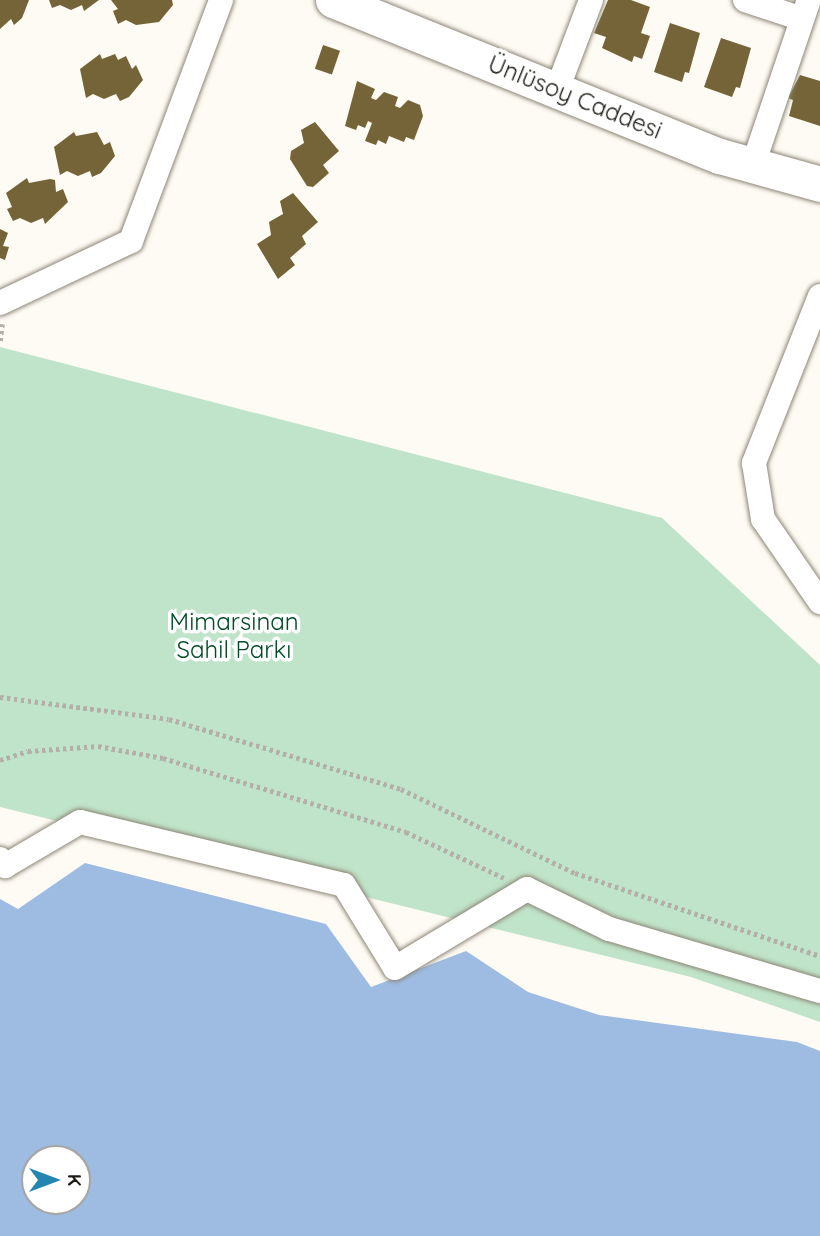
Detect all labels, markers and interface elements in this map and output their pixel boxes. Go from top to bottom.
street label: Ünlüsoy Caddesi [484,49,666,145]
park label: Mimarsinan Sahil Parkı [169,608,299,664]
north arrow [21,1145,91,1215]
text: K [63,1174,87,1186]

